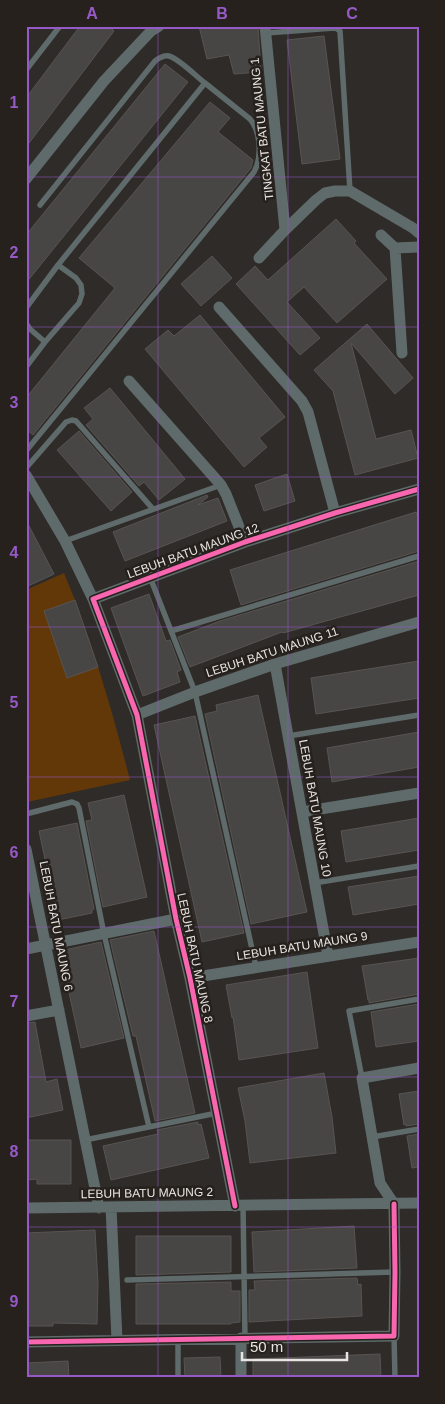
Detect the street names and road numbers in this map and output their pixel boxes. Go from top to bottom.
street label: TINGKAT BATU MAUNG 1 [248,57,276,201]
street label: LEBUH BATU MAUNG 12 [125,521,261,581]
street label: LEBUH BATU MAUNG 11 [204,624,340,680]
street label: LEBUH BATU MAUNG 10 [296,738,334,878]
street label: LEBUH BATU MAUNG 6 [36,860,76,993]
street label: LEBUH BATU MAUNG 8 [174,892,216,1025]
street label: LEBUH BATU MAUNG 9 [235,929,369,963]
street label: LEBUH BATU MAUNG 2 [81,1185,214,1201]

